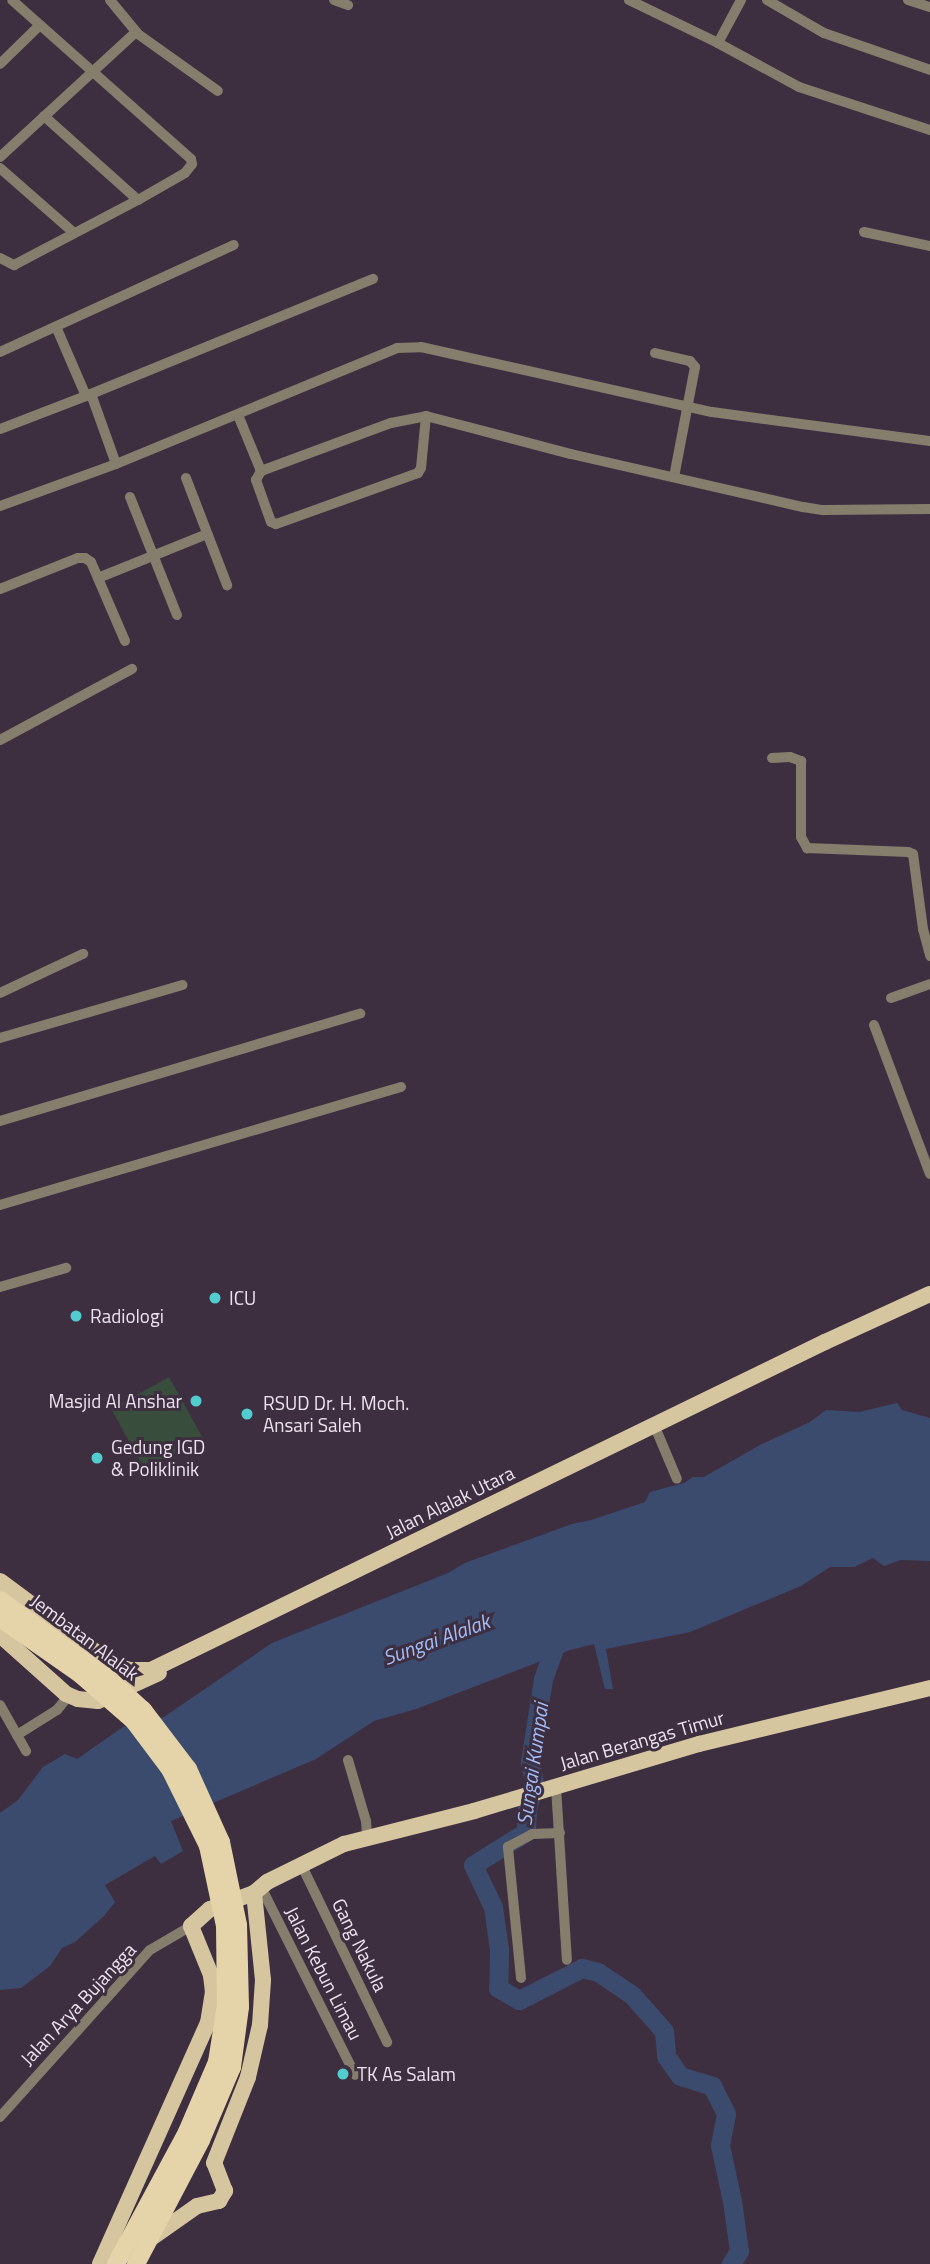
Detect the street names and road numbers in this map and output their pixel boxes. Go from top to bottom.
street label: Jalan Alalak Utara [382,1461,518,1543]
street label: Jembatan Alalak [27,1589,143,1685]
street label: Jalan Berangas Timur [557,1706,727,1774]
street label: Gang Nakula [328,1895,392,1995]
street label: Jalan Kebun Limau [281,1902,367,2044]
street label: Jalan Arya Bujangga [16,1938,140,2070]

